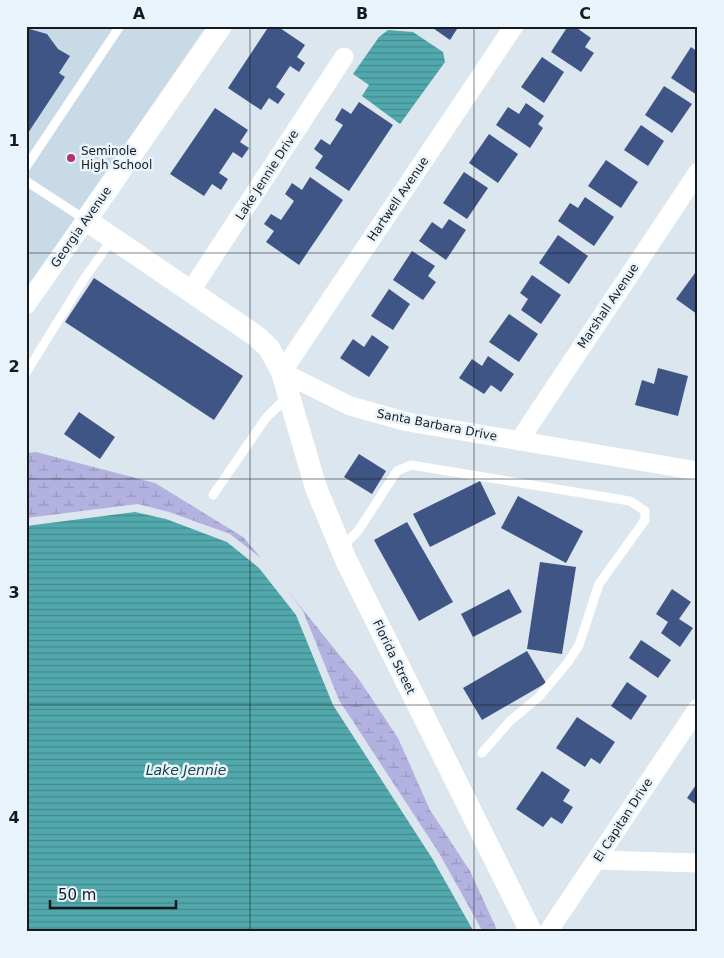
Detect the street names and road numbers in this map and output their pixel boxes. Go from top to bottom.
street label: Lake Jennie Drive [233,127,301,223]
street label: Hartwell Avenue [365,154,431,244]
street label: Georgia Avenue [48,184,114,270]
street label: Marshall Avenue [575,261,641,351]
street label: Santa Barbara Drive [376,406,498,444]
street label: Florida Street [370,617,418,697]
street label: El Capitan Drive [591,776,655,864]

